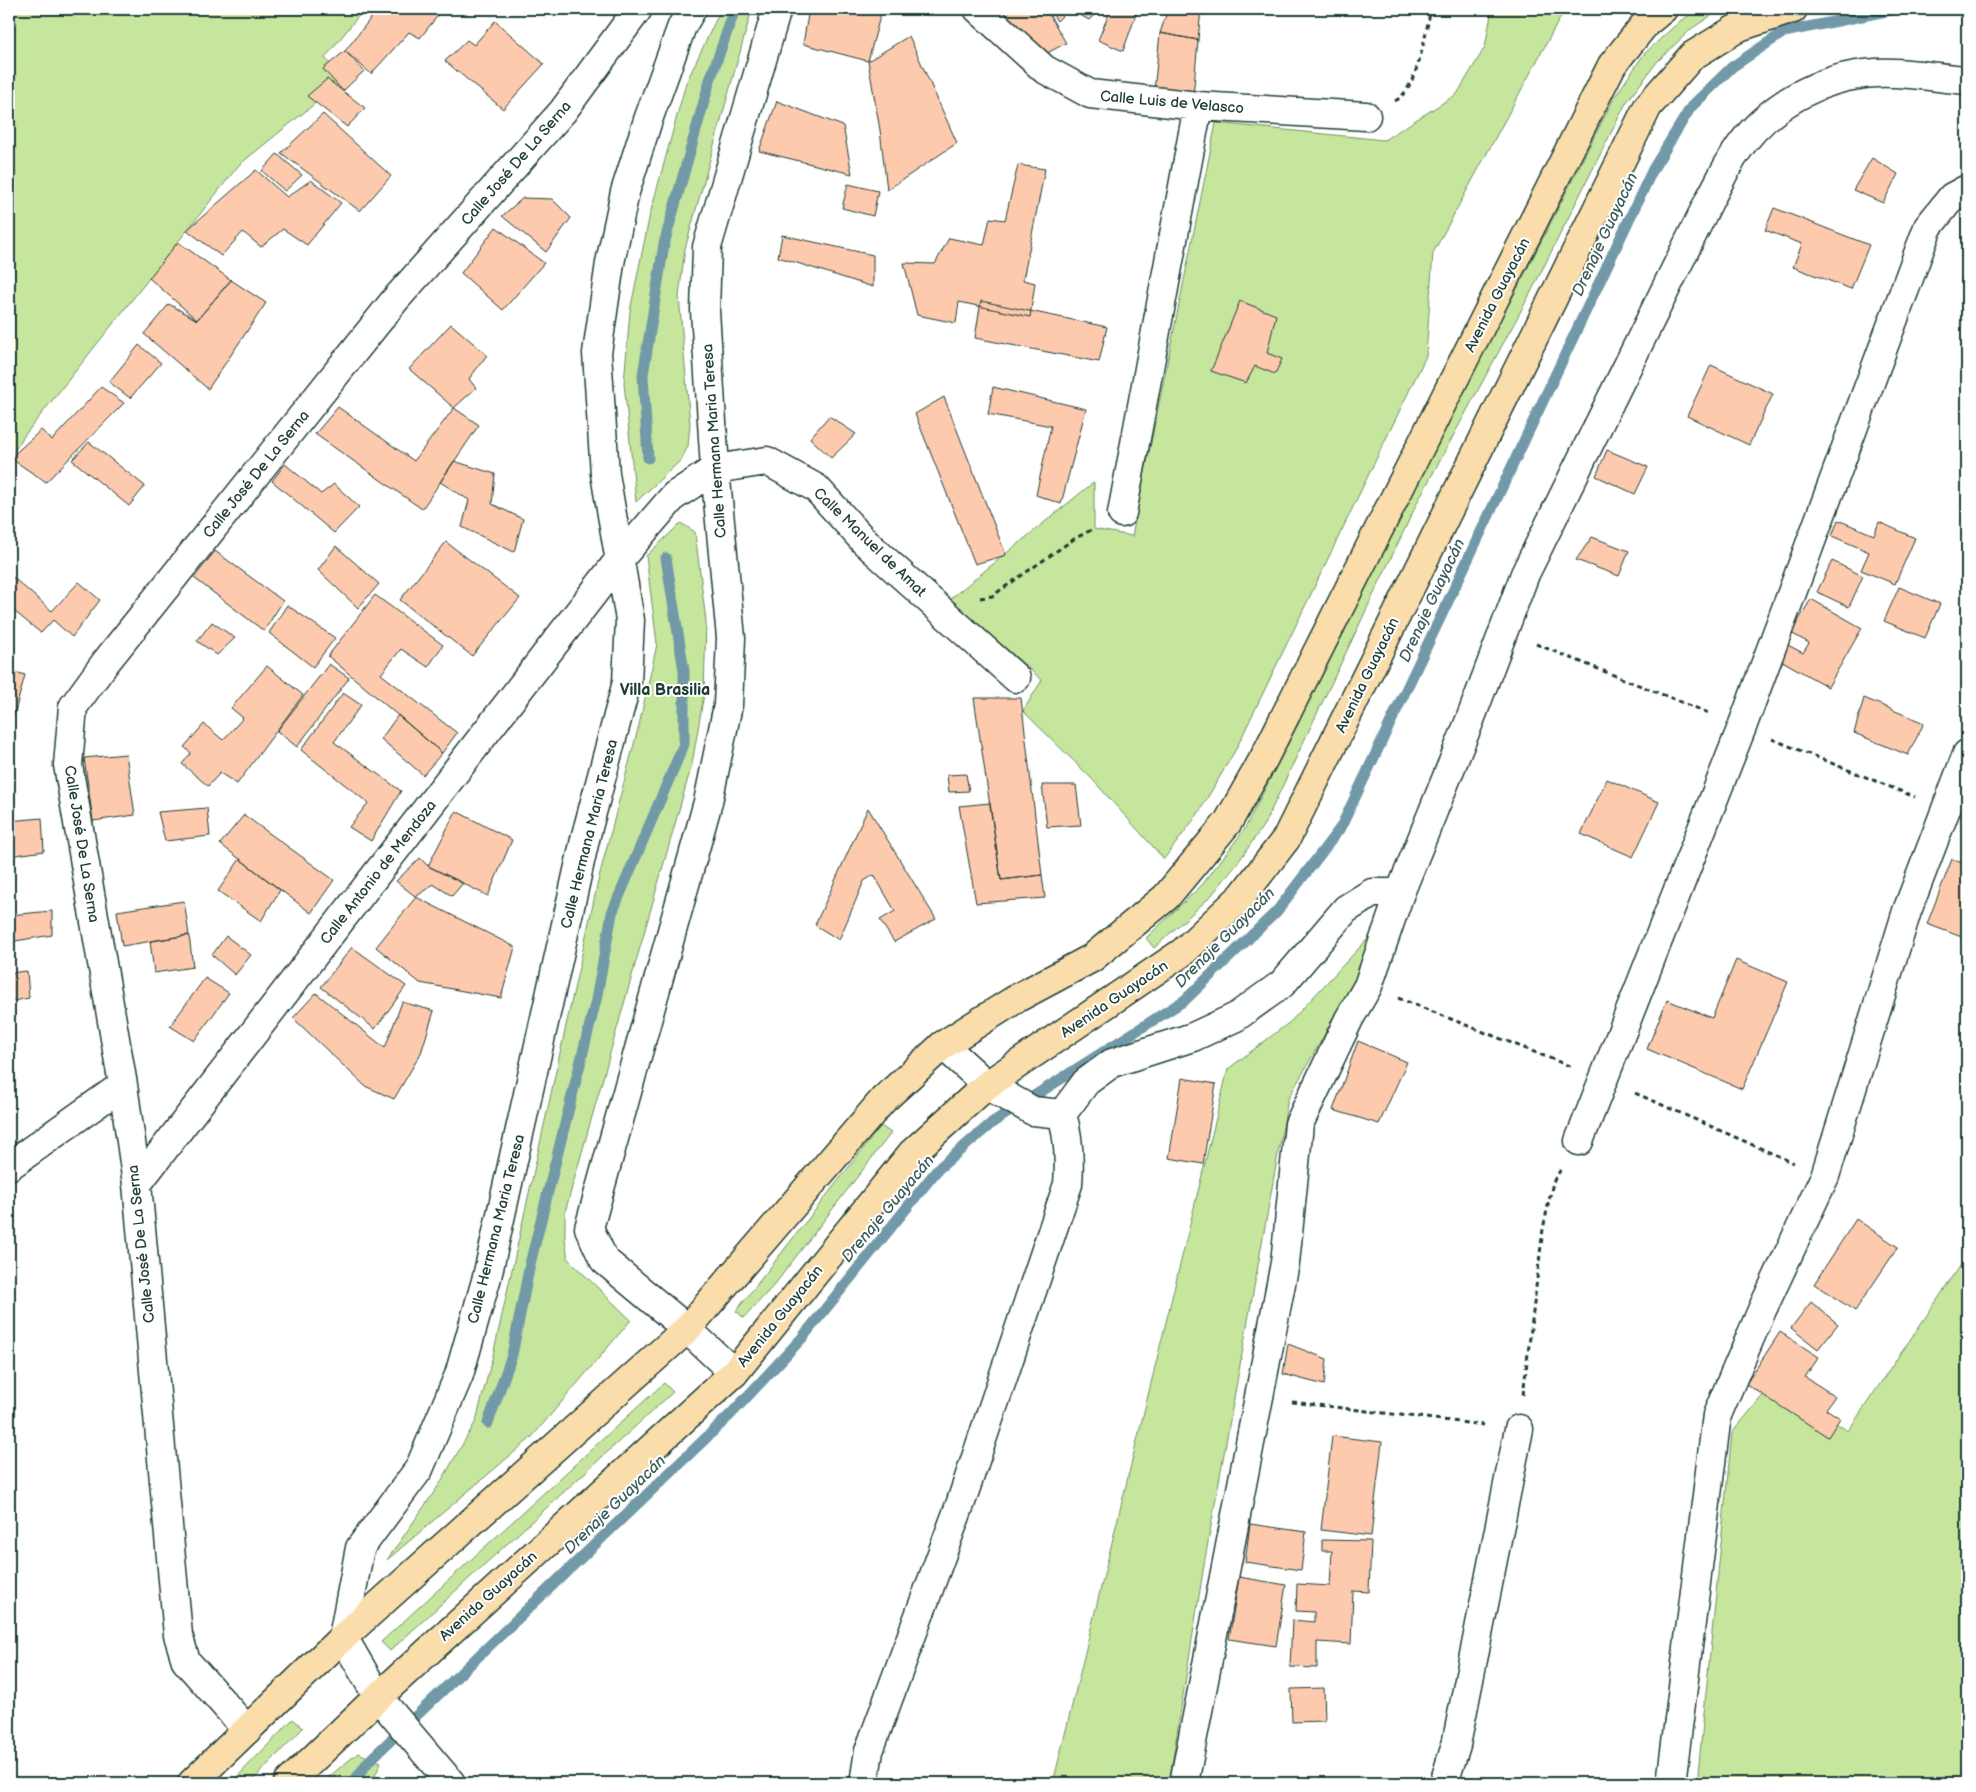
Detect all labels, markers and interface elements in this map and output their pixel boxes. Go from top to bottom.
street label: Calle Luis de Velasco [1099,87,1245,118]
street label: Calle José De La Serna [457,97,576,230]
water label: Drenaje Guayacán [1568,170,1642,299]
street label: Avenida Guayacán [1460,235,1534,356]
street label: Calle Hermana Maria Teresa [698,343,731,539]
street label: Calle José De La Serna [199,407,314,542]
street label: Calle Manuel de Amat [809,484,930,601]
water label: Drenaje Guayacán [1395,536,1469,665]
street label: Avenida Guayacán [1331,615,1404,736]
district label: Villa Brasilia [620,681,710,700]
street label: Calle Hermana Maria Teresa [557,737,622,931]
street label: Calle José De La Serna [60,764,103,924]
street label: Calle Antonio de Mendoza [316,796,441,948]
water label: Drenaje Guayacán [1171,884,1279,992]
street label: Avenida Guayacán [1057,956,1172,1042]
street label: Calle Hermana Maria Teresa [464,1132,529,1326]
water label: Drenaje Guayacán [838,1151,939,1266]
street label: Calle José De La Serna [124,1164,159,1324]
street label: Avenida Guayacán [733,1261,827,1371]
water label: Drenaje Guayacán [560,1452,670,1558]
street label: Avenida Guayacán [435,1547,541,1645]

